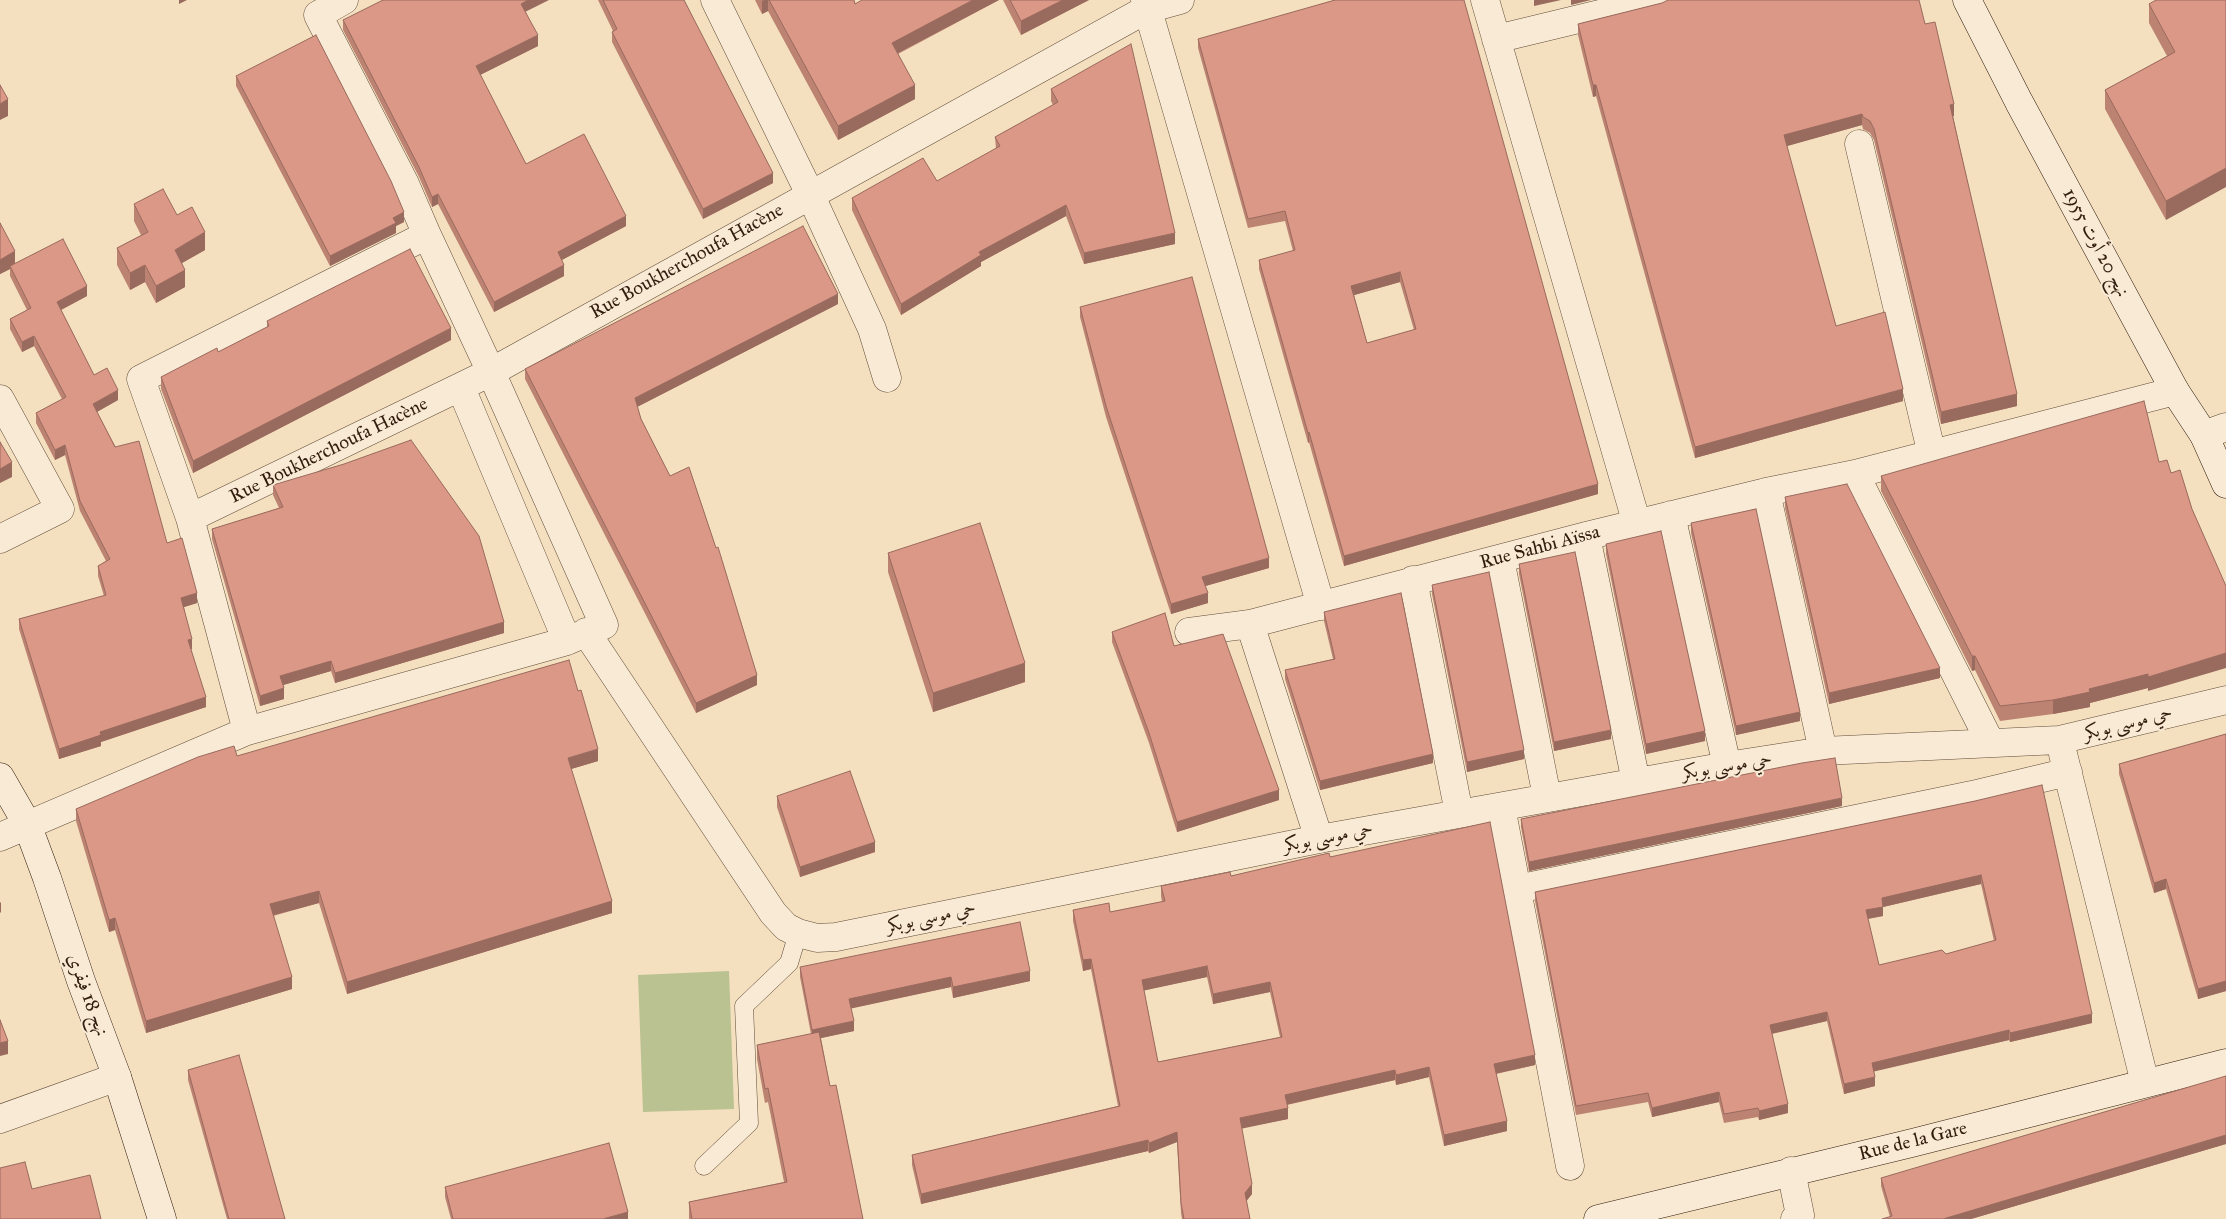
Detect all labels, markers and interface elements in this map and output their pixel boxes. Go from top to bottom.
street label: نهج 20 أوت 1955 [2057,185,2133,301]
street label: Rue Boukherchoufa Hacène [586,199,788,325]
street label: Rue Boukherchoufa Hacène [226,393,432,509]
street label: Rue Sahbi Aïssa [1478,521,1602,575]
street label: حي موسى بوبكر [2081,702,2175,746]
street label: حي موسى بوبكر [1680,749,1774,785]
street label: حي موسى بوبكر [1281,818,1375,858]
street label: حي موسى بوبكر [884,897,978,939]
street label: نهج 18 فيفري [61,950,113,1040]
street label: Rue de la Gare [1856,1118,1970,1166]

